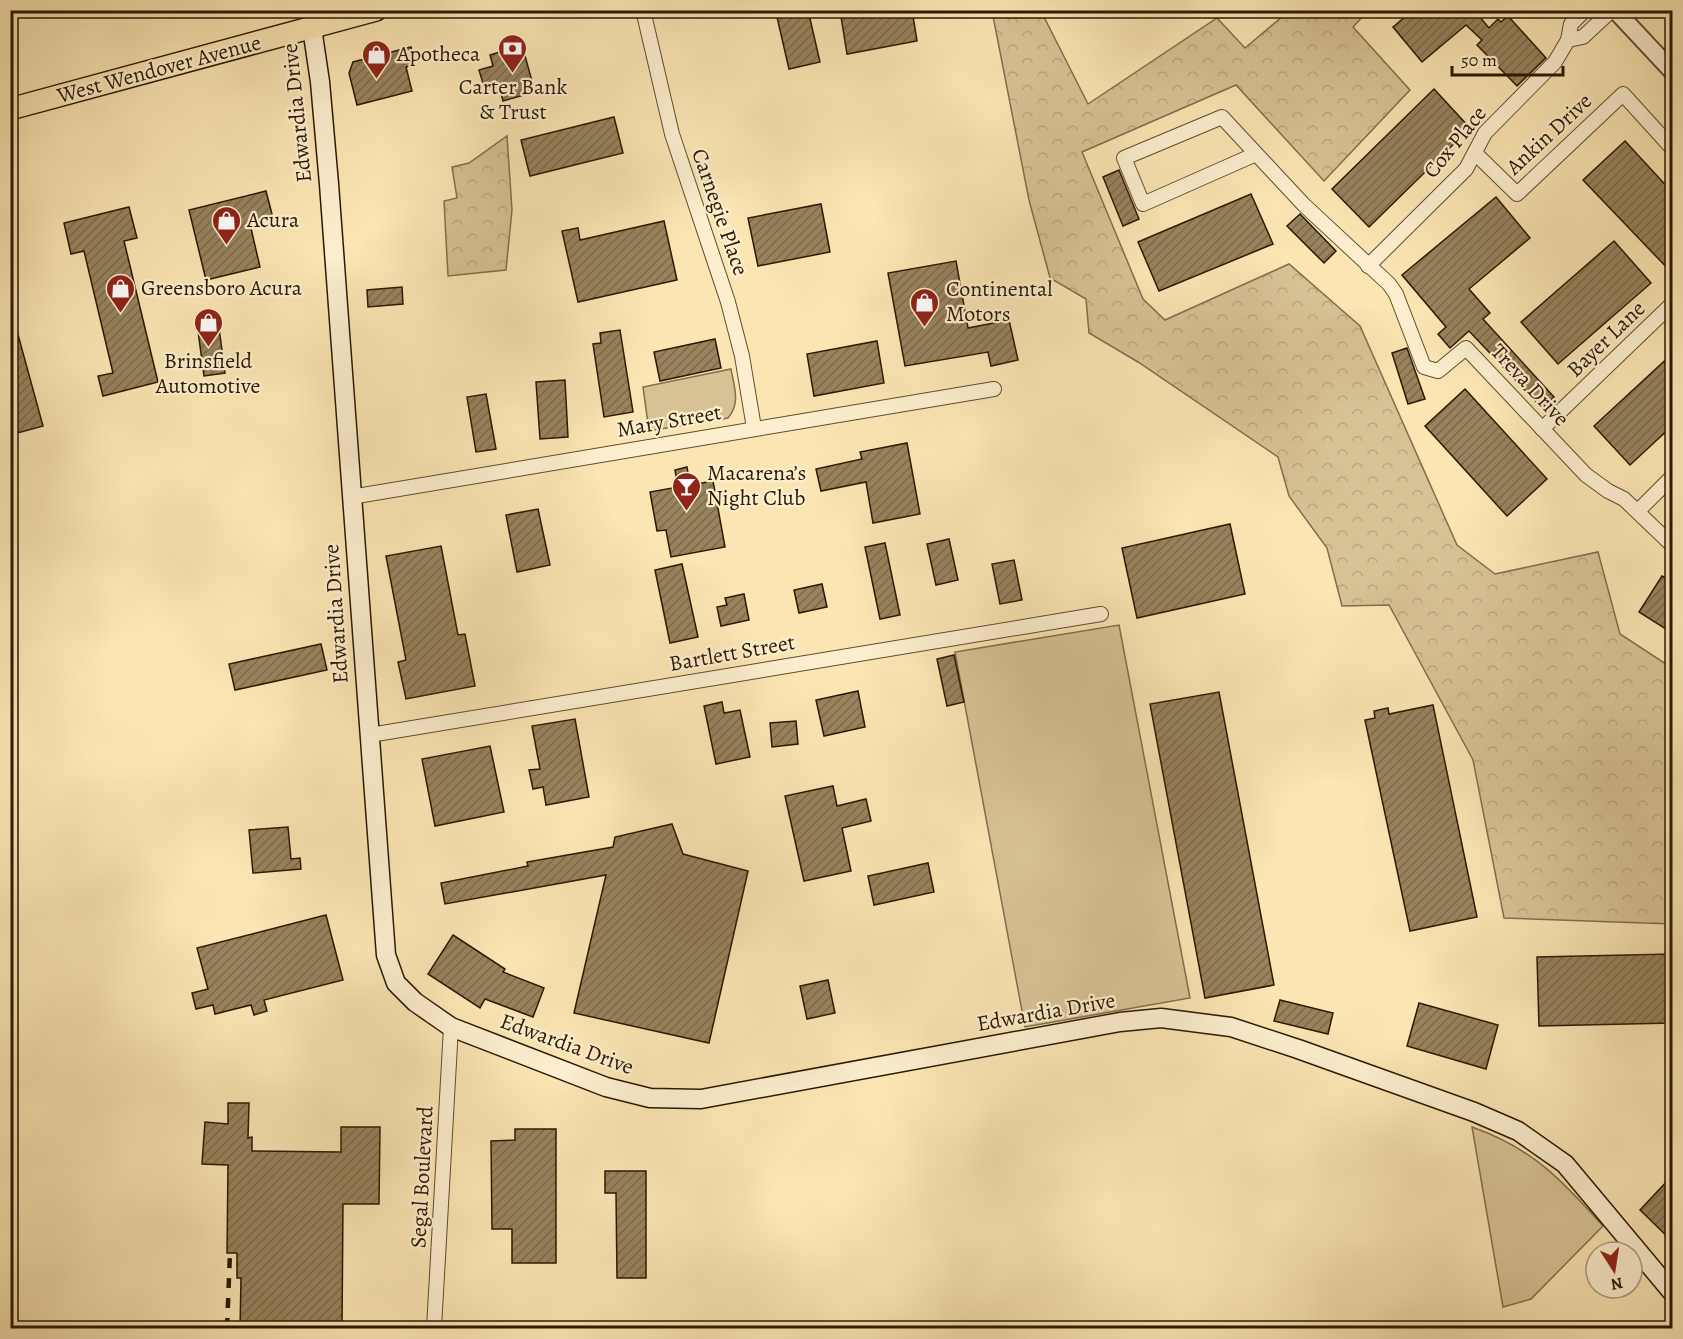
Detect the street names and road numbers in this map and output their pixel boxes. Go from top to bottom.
street label: West Wendover Avenue [53,27,264,111]
street label: Edwardia Drive [275,42,319,184]
street label: Ankin Drive [1499,86,1599,182]
street label: Cox Place [1417,99,1493,185]
street label: Carnegie Place [684,145,756,279]
street label: Bayer Lane [1560,294,1652,384]
street label: Treva Drive [1484,337,1576,433]
street label: Mary Street [614,397,724,445]
street label: Edwardia Drive [316,543,356,685]
street label: Bartlett Street [667,627,797,679]
street label: Edwardia Drive [975,985,1117,1039]
street label: Edwardia Drive [496,1006,638,1082]
street label: Segal Boulevard [403,1105,441,1249]

